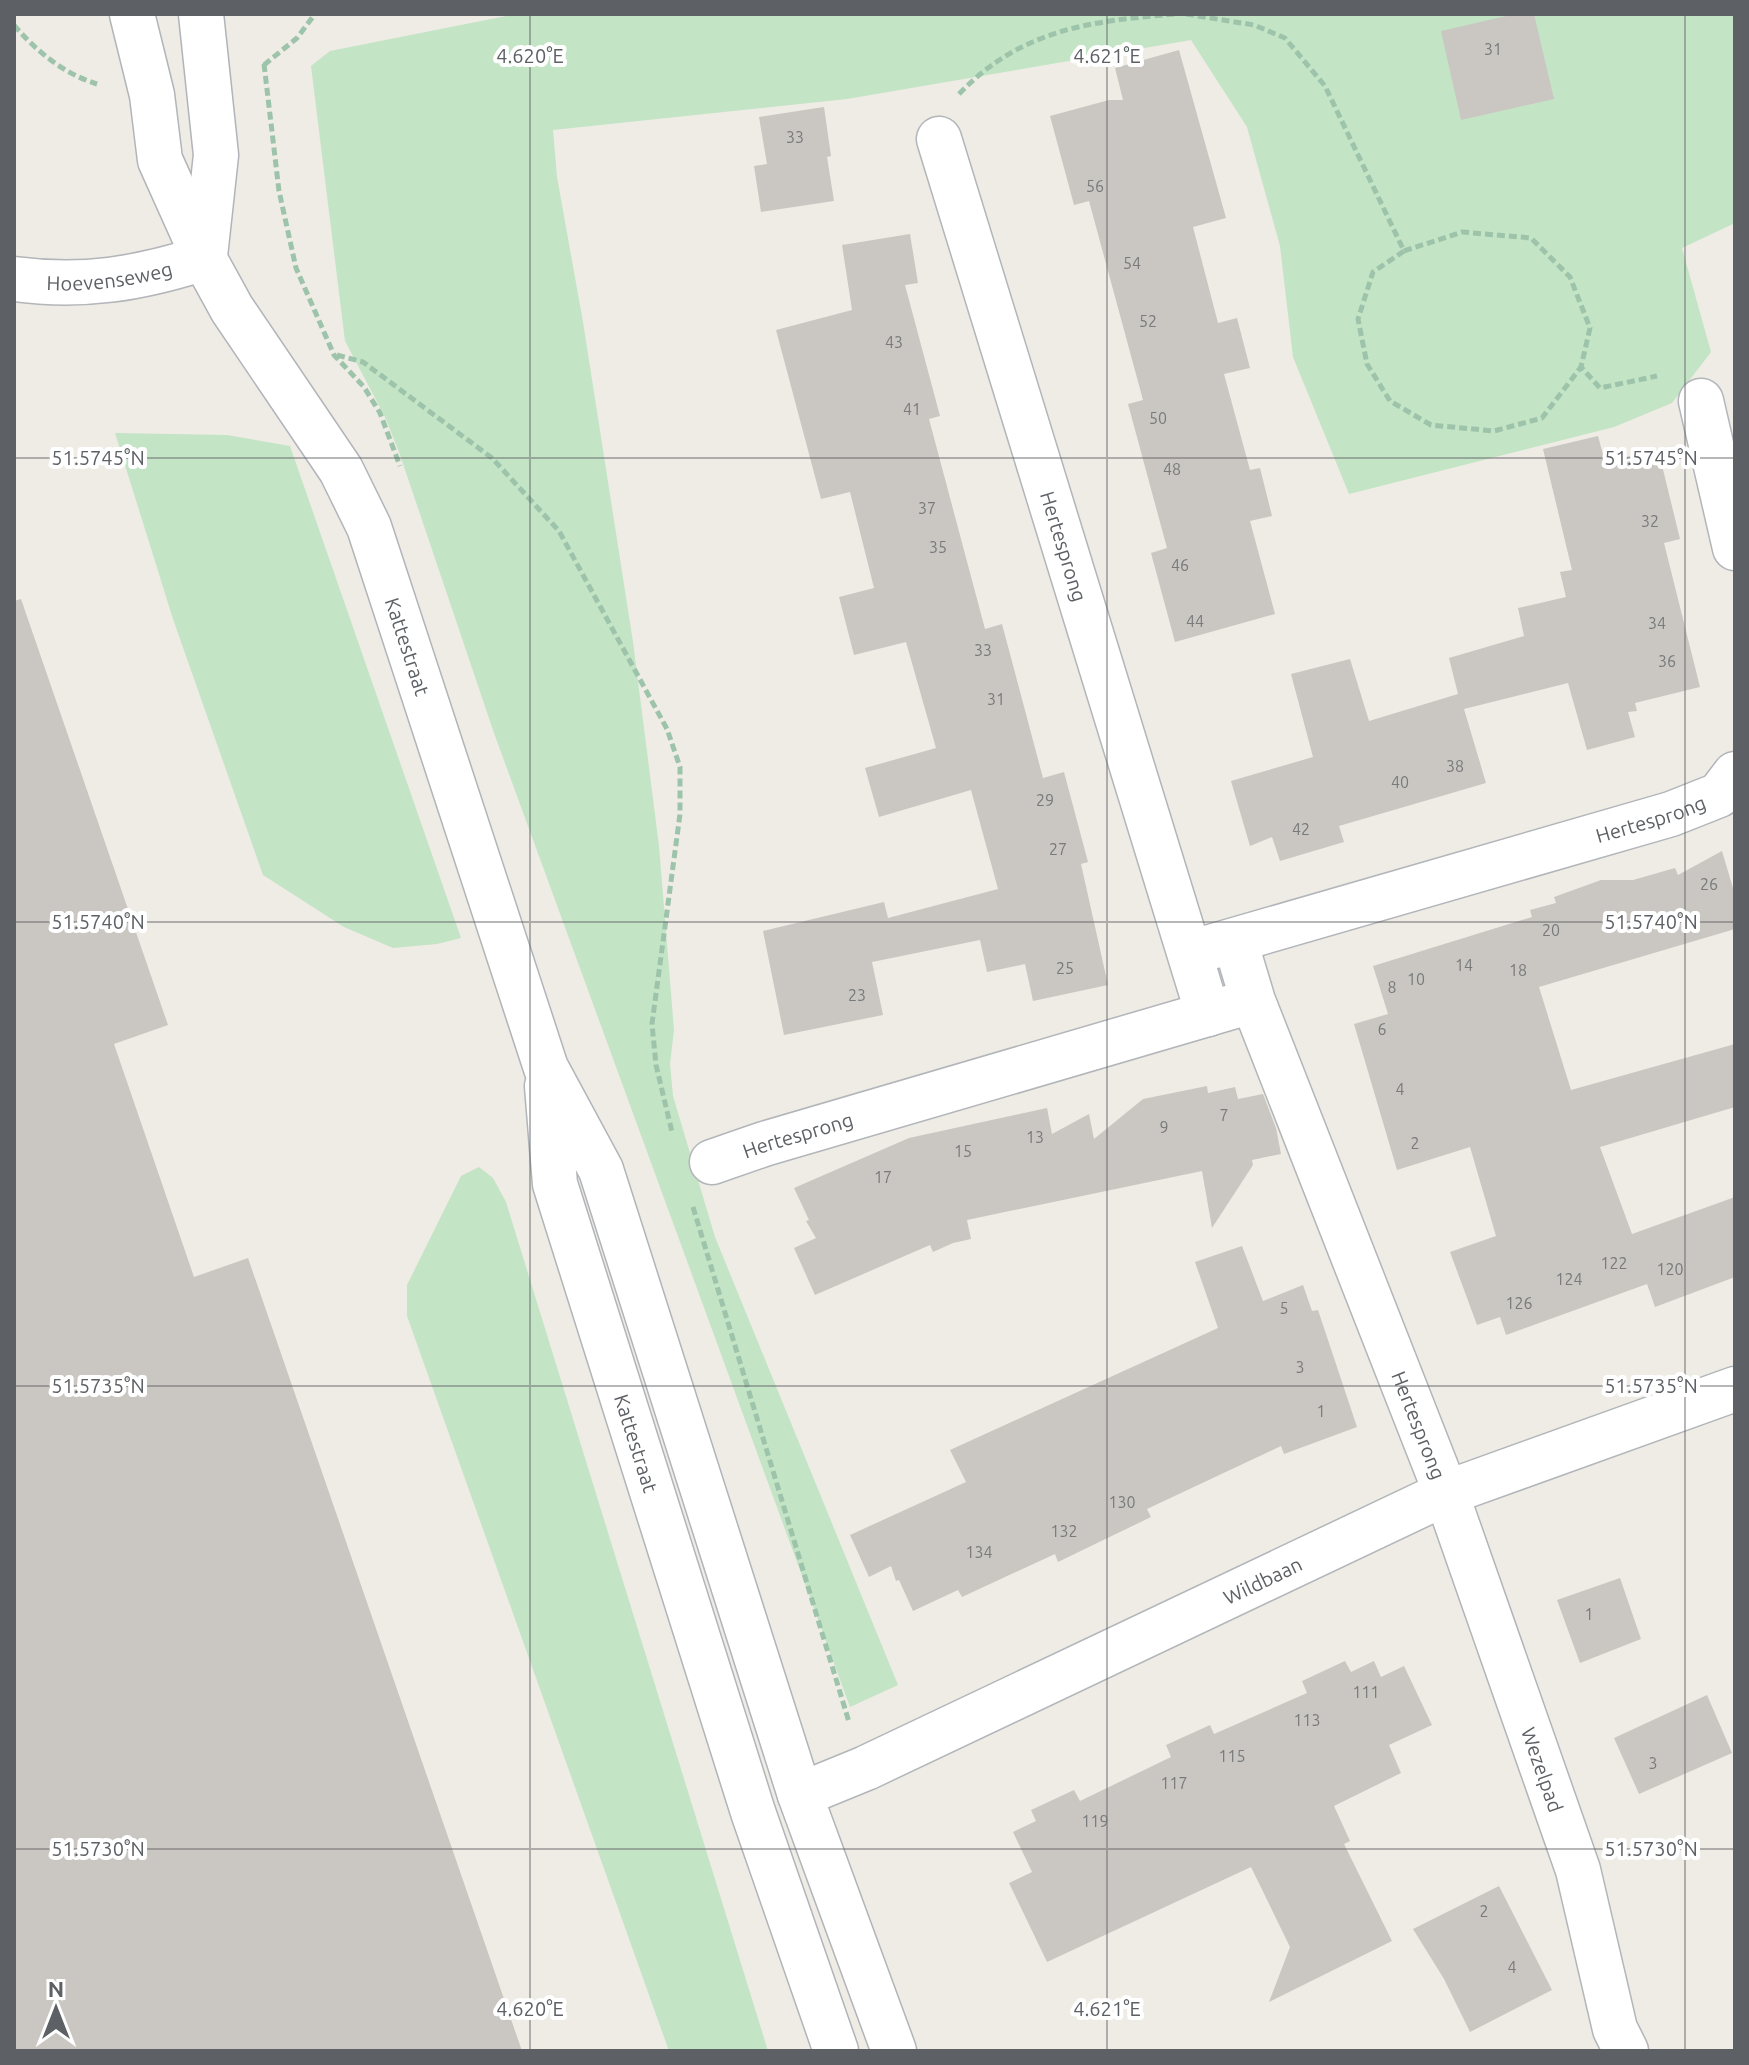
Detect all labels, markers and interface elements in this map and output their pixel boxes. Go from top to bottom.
house number: 31 [1484,40,1502,58]
text: 4.620°E [496,44,564,67]
text: 4.621°E [1073,44,1141,67]
house number: 33 [786,128,804,146]
house number: 56 [1086,177,1104,195]
house number: 54 [1123,254,1141,272]
street label: Hoevenseweg [46,256,175,294]
house number: 52 [1139,312,1157,330]
house number: 43 [885,333,903,351]
house number: 41 [903,400,921,418]
house number: 50 [1149,409,1167,427]
text: 51.5745°N [51,446,145,469]
text: 51.5745°N [1604,446,1698,469]
house number: 48 [1163,460,1181,478]
street label: Hertesprong [1036,488,1092,604]
house number: 37 [918,499,936,517]
house number: 32 [1641,512,1659,530]
house number: 35 [929,538,947,556]
house number: 46 [1171,556,1189,574]
street label: Kattestraat [381,594,435,698]
house number: 44 [1186,612,1204,630]
house number: 34 [1648,614,1666,632]
house number: 33 [974,641,992,659]
house number: 36 [1658,652,1676,670]
house number: 31 [987,690,1005,708]
house number: 38 [1446,757,1464,775]
house number: 40 [1391,773,1409,791]
street label: Hertesprong [1593,790,1709,847]
house number: 29 [1036,791,1054,809]
house number: 42 [1292,820,1310,838]
house number: 27 [1049,840,1067,858]
house number: 26 [1700,875,1718,893]
text: 51.5740°N [51,910,145,933]
text: 51.5740°N [1604,910,1698,933]
house number: 20 [1542,921,1560,939]
house number: 14 [1455,956,1473,974]
house number: 25 [1056,959,1074,977]
house number: 18 [1509,961,1527,979]
house number: 10 [1407,970,1425,988]
house number: 8 [1387,978,1397,996]
house number: 23 [848,986,866,1004]
house number: 6 [1377,1020,1387,1038]
house number: 4 [1395,1080,1405,1098]
house number: 7 [1219,1106,1229,1124]
street label: Hertesprong [739,1107,856,1162]
house number: 9 [1159,1118,1169,1136]
house number: 13 [1026,1128,1044,1146]
house number: 2 [1410,1134,1420,1152]
house number: 15 [954,1142,972,1160]
house number: 17 [874,1168,892,1186]
house number: 122 [1600,1254,1628,1272]
house number: 120 [1656,1260,1684,1278]
house number: 124 [1555,1270,1583,1288]
house number: 126 [1505,1294,1533,1312]
house number: 5 [1279,1299,1289,1317]
house number: 3 [1295,1358,1305,1376]
street label: Hertesprong [1388,1368,1451,1482]
text: 51.5735°N [51,1374,145,1397]
text: 51.5735°N [1604,1374,1698,1397]
street label: Kattestraat [610,1391,663,1495]
house number: 1 [1316,1402,1326,1420]
house number: 130 [1108,1493,1136,1511]
house number: 132 [1050,1522,1078,1540]
house number: 134 [965,1543,993,1561]
street label: Wildbaan [1219,1552,1305,1609]
house number: 1 [1584,1605,1594,1623]
house number: 111 [1352,1683,1380,1701]
house number: 113 [1293,1711,1321,1729]
street label: Wezelpad [1517,1724,1568,1815]
house number: 115 [1218,1747,1246,1765]
house number: 3 [1648,1754,1658,1772]
house number: 117 [1160,1774,1188,1792]
house number: 119 [1081,1812,1109,1830]
text: 51.5730°N [51,1837,145,1860]
text: 51.5730°N [1604,1837,1698,1860]
house number: 2 [1479,1902,1489,1920]
house number: 4 [1507,1958,1517,1976]
north arrow [16,1969,96,2049]
text: N [48,1976,64,2001]
text: 4.620°E [496,1997,564,2020]
text: 4.621°E [1073,1997,1141,2020]

